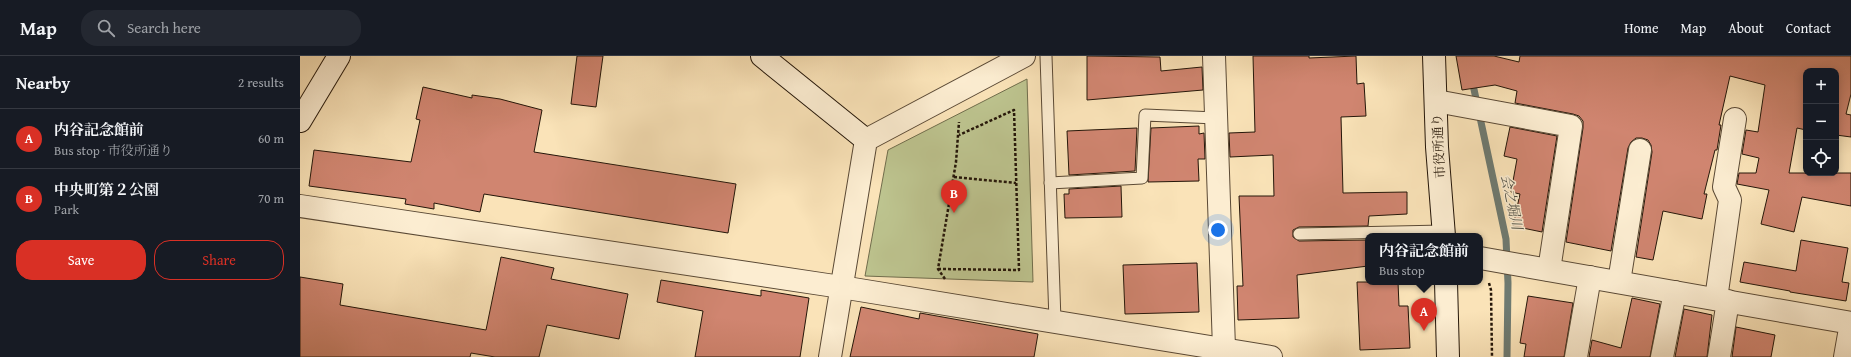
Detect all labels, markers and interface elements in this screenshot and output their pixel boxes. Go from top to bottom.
search box [81,10,361,46]
text: Map [20,14,57,42]
icon: search [95,17,117,39]
text: Search here [127,17,201,38]
text: Home [1624,18,1659,38]
text: Map [1681,18,1706,38]
text: About [1728,18,1764,38]
text: Contact [1786,18,1831,38]
map controls [1803,68,1839,176]
button: + [1803,68,1839,104]
text: Nearby [16,70,70,95]
text: 2 results [238,73,284,92]
button: − [1803,104,1839,140]
street label: 市役所通り [1427,113,1450,179]
text: 内谷記念館前 [54,119,144,140]
text: A [25,129,33,148]
text: 60 m [258,129,284,148]
button: locate [1803,140,1839,176]
text: Bus stop · 市役所通り [54,141,173,160]
water label: 会之堀川 [1496,173,1528,233]
text: 中央町第２公園 [54,179,159,200]
pin: B [941,180,967,213]
text: B [25,189,33,208]
text: 70 m [258,189,284,208]
text: Park [54,200,79,219]
your location [1208,220,1228,240]
popup [1365,233,1483,285]
button: Save [16,240,146,280]
button: Share [154,240,284,280]
text: 内谷記念館前 [1379,240,1469,261]
text: Bus stop [1379,261,1425,280]
pin: A [1411,298,1437,331]

